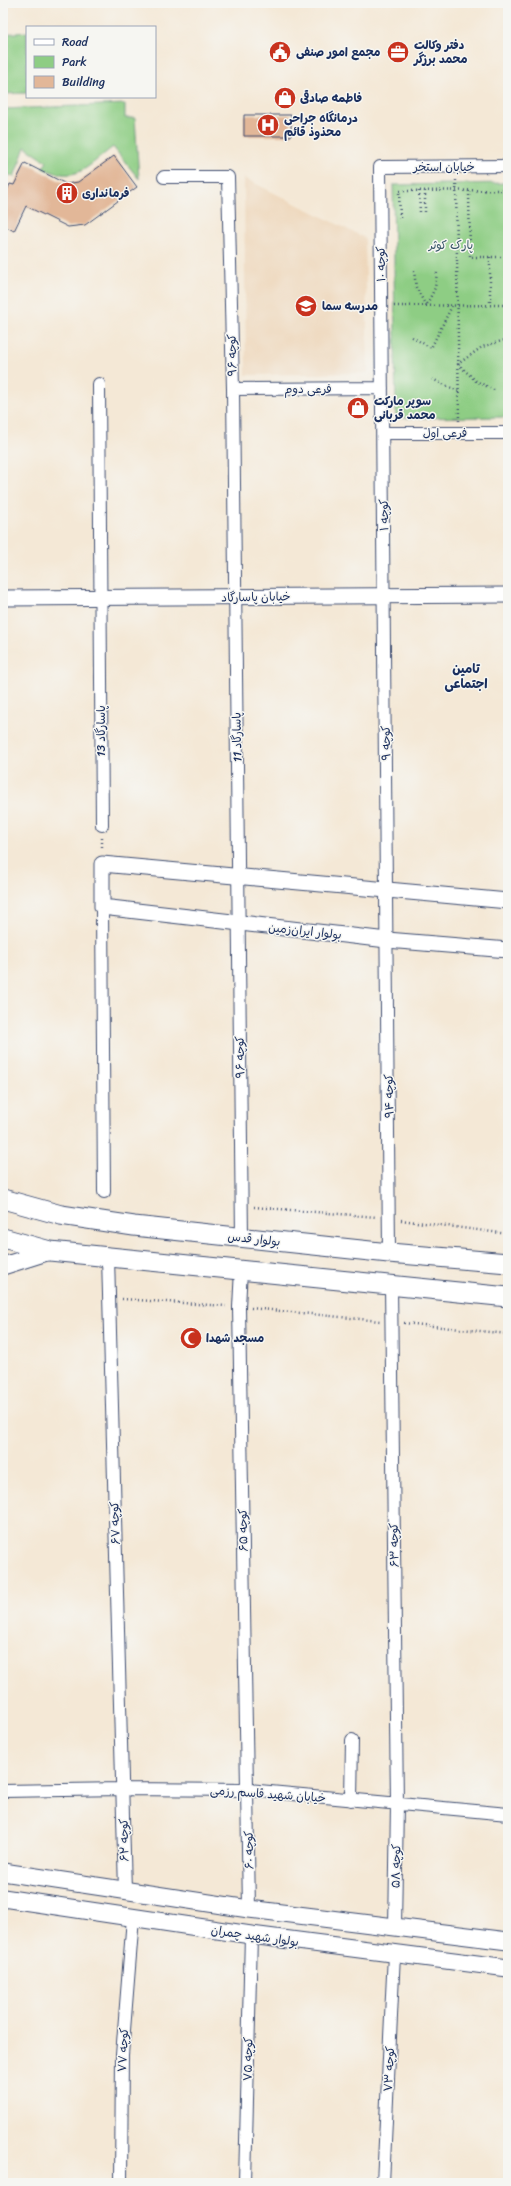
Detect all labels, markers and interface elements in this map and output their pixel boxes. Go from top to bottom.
legend [26,26,156,98]
text: Road [62,31,89,53]
place label: دفتر وکالت محمد برزگر [413,34,468,70]
public building icon: مجمع امور صنفی [267,39,293,65]
office icon: دفتر وکالت محمد برزگر [385,39,411,65]
place label: مجمع امور صنفی [296,41,381,63]
text: Park [62,51,87,73]
text: Building [62,71,105,93]
shop icon: فاطمه صادقی [272,85,298,111]
place label: فاطمه صادقی [300,87,362,109]
place label: درمانگاه جراحی محذوذ قائم [284,107,358,143]
hospital icon: درمانگاه جراحی محذوذ قائم [255,112,281,138]
street label: خیابان استخر [412,156,475,178]
building icon: فرمانداری [54,180,80,206]
place label: فرمانداری [82,182,130,204]
park label: پارک کوثر [428,234,473,256]
street label: کوچه ۱۰ [370,246,392,282]
school or university icon: مدرسه سما [293,293,319,319]
place label: مدرسه سما [322,295,378,317]
street label: کوچه ۹۶ [221,334,243,376]
street label: فرعی دوم [284,378,332,400]
place label: سوپر مارکت محمد قربانی [374,390,436,426]
shop icon: سوپر مارکت محمد قربانی [345,395,371,421]
street label: فرعی اول [423,422,467,444]
street label: کوچه ۱ [373,499,395,531]
street label: خیابان پاسارگاد [221,585,291,609]
district label: تامین اجتماعی [444,657,488,695]
street label: پاسارگاد 13 [90,705,112,757]
street label: پاسارگاد 11 [226,712,248,762]
street label: کوچه ۹ [375,725,397,761]
street label: بولوار ایران‌زمین [267,916,343,946]
street label: کوچه ۹۶ [229,1036,251,1078]
street label: کوچه ۹۴ [378,1074,400,1118]
street label: بولوار قدس [227,1225,281,1253]
mosque icon: مسجد شهدا [178,1325,204,1351]
place label: مسجد شهدا [206,1327,264,1349]
street label: کوچه ۶۷ [103,1501,127,1545]
street label: کوچه ۶۵ [232,1508,254,1552]
street label: کوچه ۶۳ [383,1522,405,1568]
street label: خیابان شهید قاسم رزمی [209,1779,327,1809]
street label: کوچه ۶۲ [113,1818,135,1862]
street label: کوچه ۶۰ [238,1830,260,1870]
street label: کوچه ۵۸ [385,1844,407,1888]
street label: بولوار شهید چمران [210,1919,300,1953]
street label: کوچه ۷۷ [111,2027,135,2073]
street label: کوچه ۷۵ [237,2037,259,2081]
street label: کوچه ۷۳ [377,2046,401,2092]

